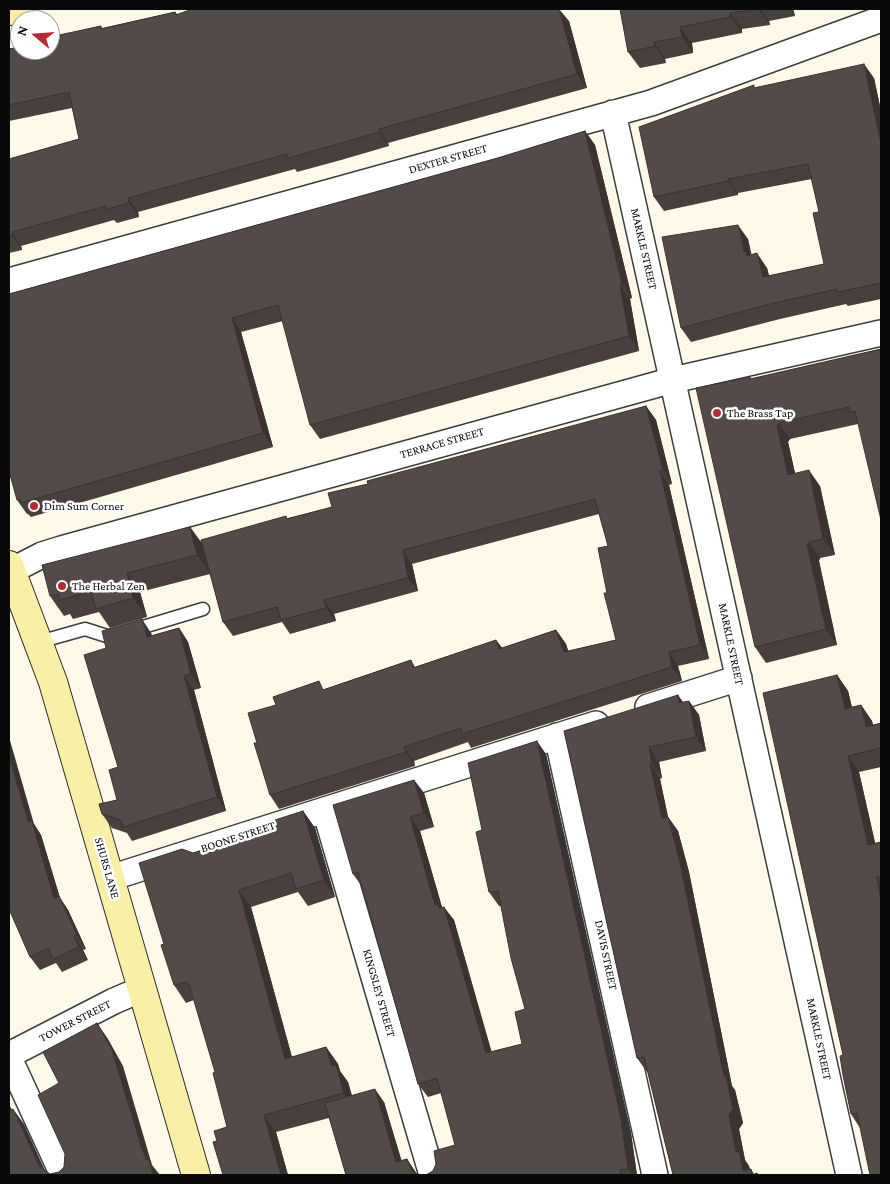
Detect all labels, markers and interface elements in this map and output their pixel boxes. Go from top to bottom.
north arrow [10,10,60,60]
text: N [13,24,31,38]
street label: DEXTER STREET [407,141,489,177]
street label: MARKLE STREET [628,207,660,291]
place label: The Brass Tap [727,406,793,420]
marker: The Brass Tap [711,407,723,419]
street label: TERRACE STREET [398,424,486,462]
place label: Dim Sum Corner [44,499,124,513]
marker: Dim Sum Corner [28,500,40,512]
place label: The Herbal Zen [72,579,145,593]
marker: The Herbal Zen [56,580,68,592]
street label: MARKLE STREET [715,602,747,686]
street label: BOONE STREET [199,818,277,856]
street label: SHURS LANE [91,836,123,900]
street label: DAVIS STREET [592,919,620,991]
street label: KINGSLEY STREET [360,947,398,1039]
street label: TOWER STREET [37,997,113,1045]
street label: MARKLE STREET [803,997,835,1081]

